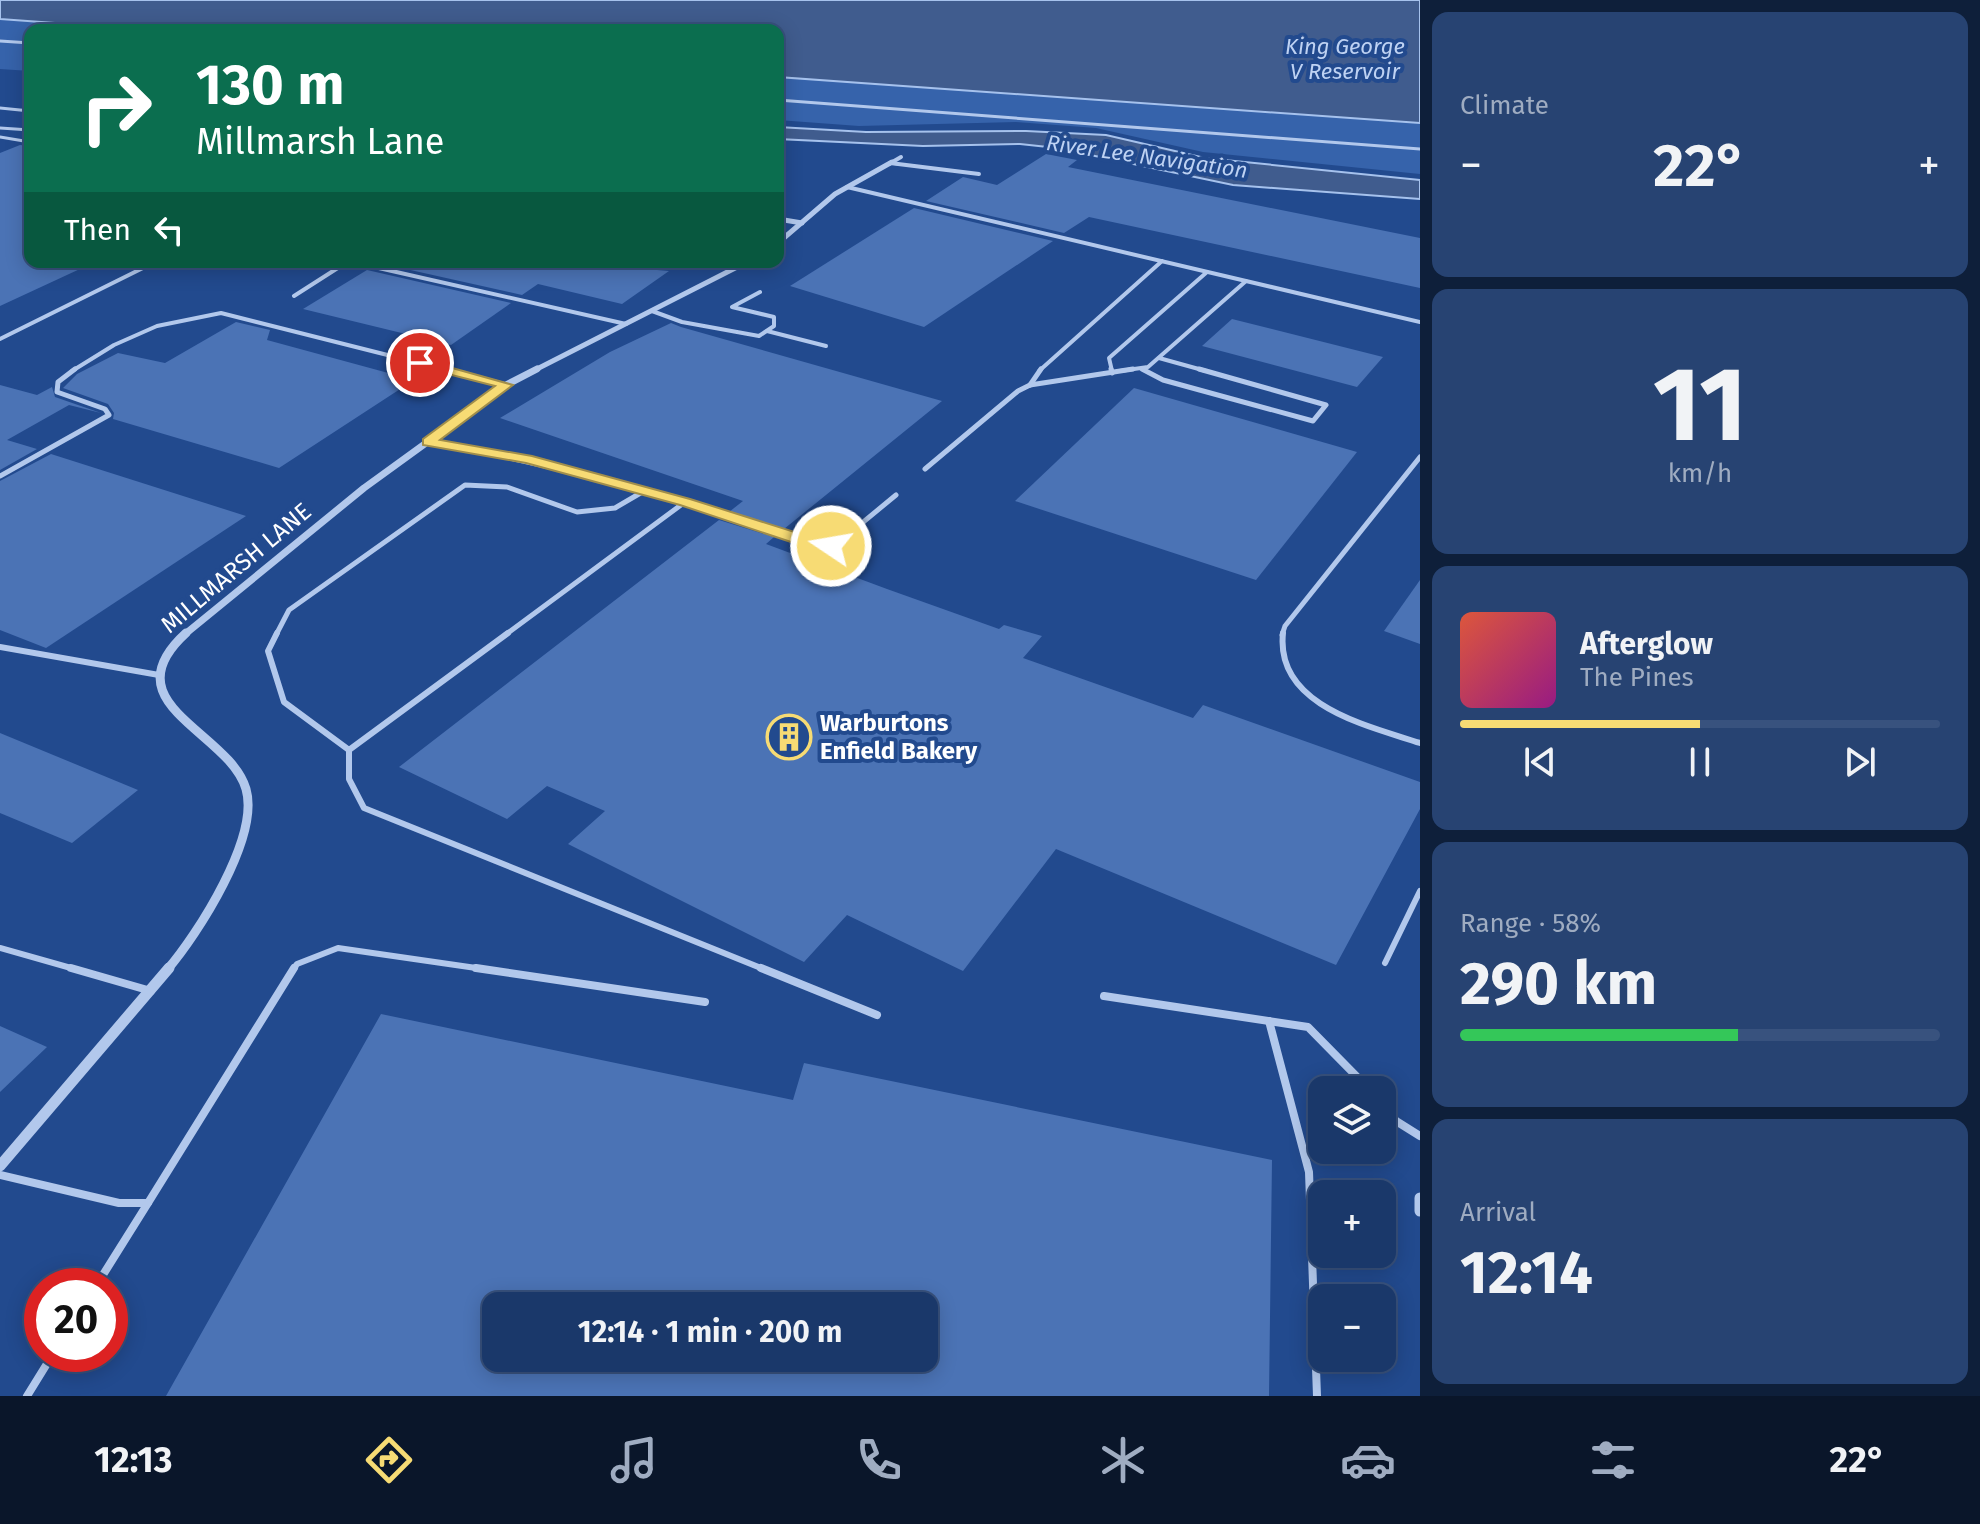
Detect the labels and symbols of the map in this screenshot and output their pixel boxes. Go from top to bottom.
water label: King George V Reservoir [1285,33,1405,85]
water label: River Lee Navigation [1045,129,1249,184]
pin [386,329,454,397]
street label: MILLMARSH LANE [155,497,317,639]
position arrow [789,504,873,588]
place label: Warburtons Enfield Bakery [820,709,978,765]
building icon: Warburtons Enfield Bakery [765,713,813,761]
speed limit sign: 20 [24,1268,128,1372]

